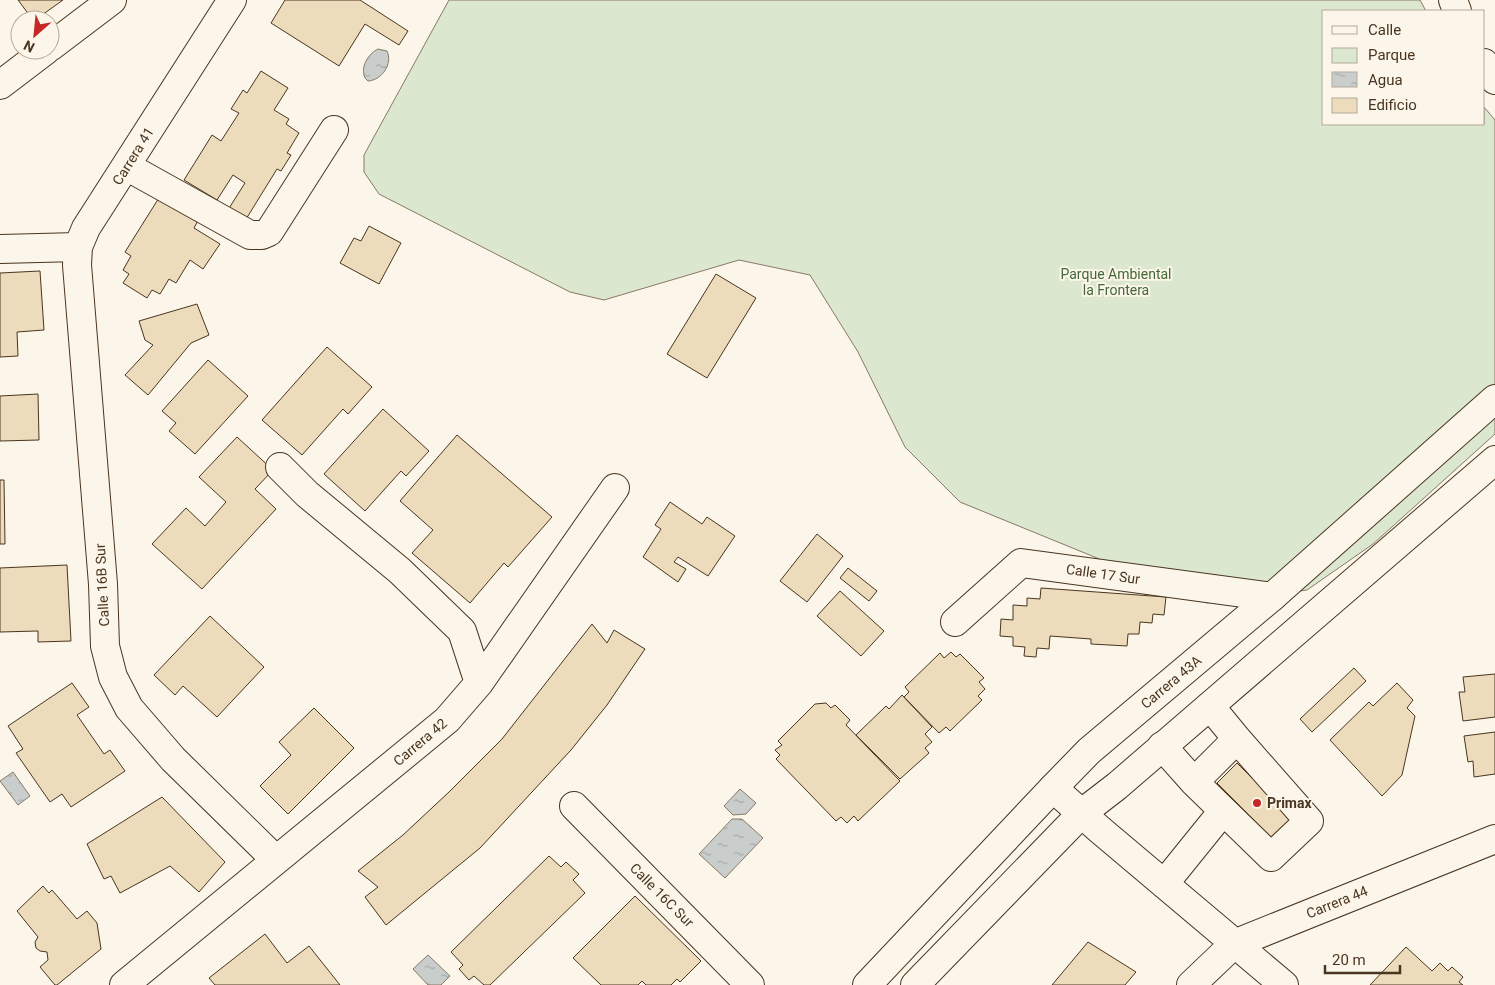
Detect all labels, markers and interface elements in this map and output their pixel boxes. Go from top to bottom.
north arrow [10,10,60,60]
legend [1322,10,1485,125]
text: Calle [1368,21,1401,39]
text: N [21,37,37,56]
text: Parque [1368,46,1415,64]
text: Agua [1368,71,1403,89]
text: Edificio [1368,96,1417,114]
street label: Carrera 41 [109,124,157,188]
park label: Parque Ambiental la Frontera [1061,266,1172,298]
street label: Calle 16B Sur [92,543,112,627]
street label: Calle 17 Sur [1065,561,1141,587]
street label: Carrera 43A [1138,652,1204,712]
street label: Carrera 42 [390,715,450,769]
place label: Primax [1267,795,1312,811]
marker: Primax [1251,797,1263,809]
street label: Calle 16C Sur [627,860,697,930]
street label: Carrera 44 [1304,882,1370,922]
scale bar [1325,942,1400,974]
text: 20 m [1332,951,1366,969]

